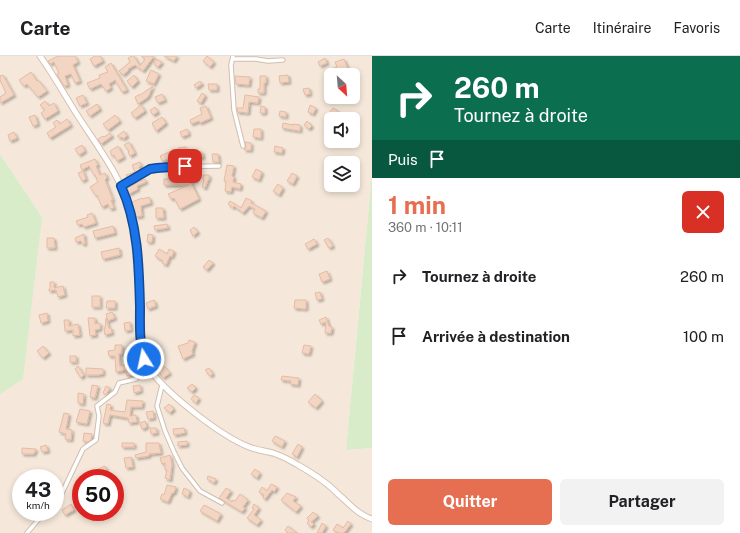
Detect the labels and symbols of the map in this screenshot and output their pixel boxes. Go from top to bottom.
north arrow [324,68,360,104]
pin [168,149,202,183]
position arrow [123,338,165,380]
speed limit sign: 50 [72,469,124,521]

